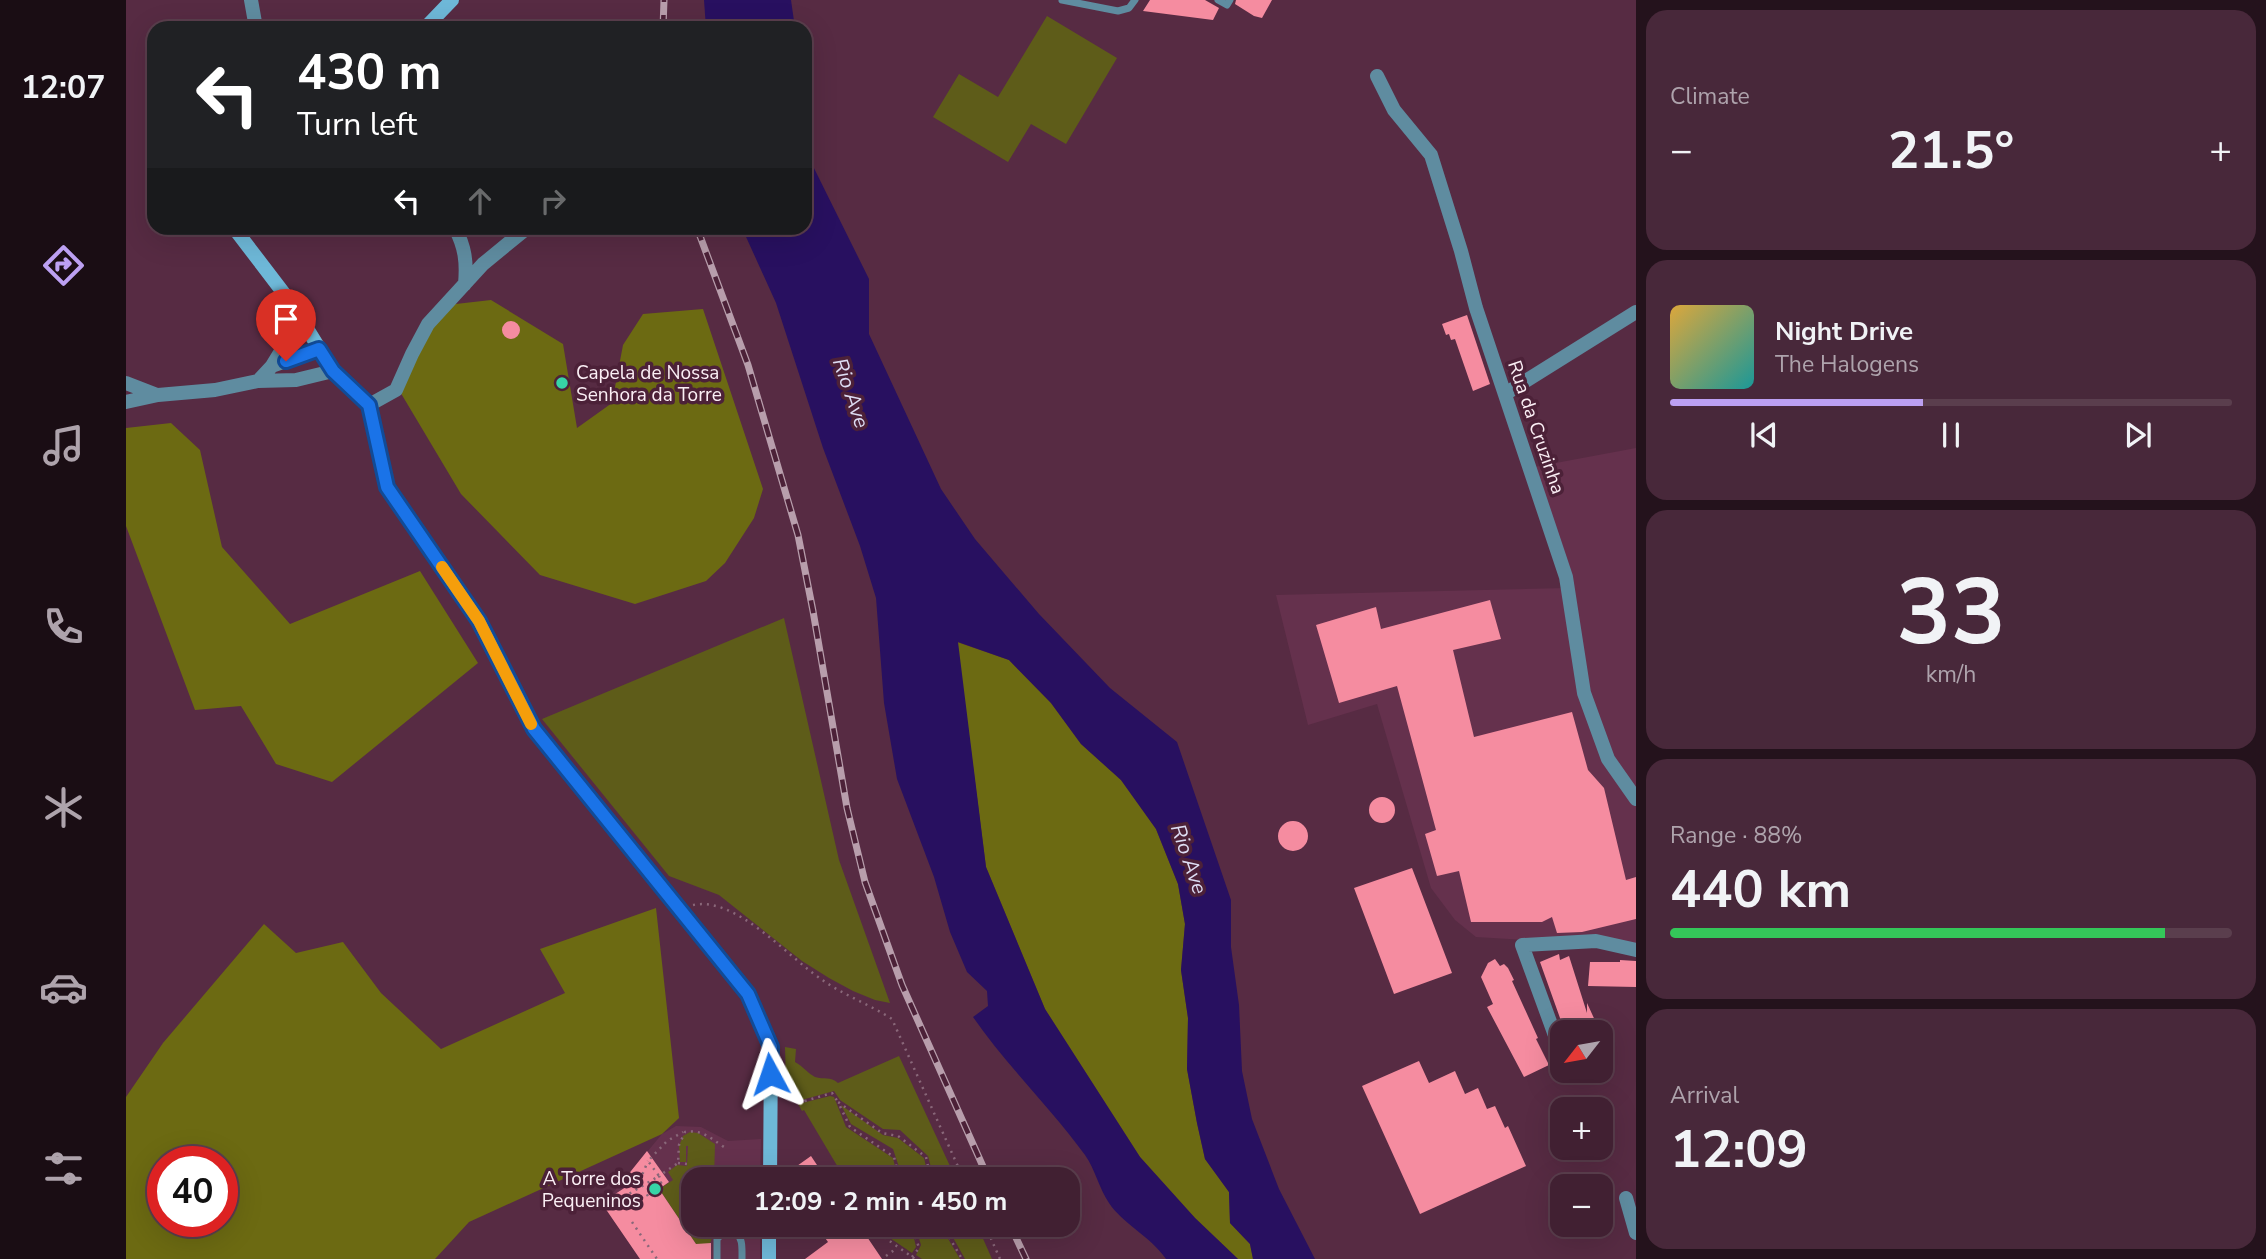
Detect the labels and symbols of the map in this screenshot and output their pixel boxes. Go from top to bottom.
pin [256,289,316,361]
water label: Rio Ave [826,354,876,432]
street label: Rua da Cruzinha [1501,357,1571,497]
place label: Capela de Nossa Senhora da Torre [576,360,722,408]
marker: Capela de Nossa Senhora da Torre [554,375,570,391]
water label: Rio Ave [1164,820,1214,898]
north arrow [1550,1020,1614,1083]
position arrow [733,1037,807,1111]
speed limit sign: 40 [147,1146,238,1237]
place label: A Torre dos Pequeninos [542,1166,641,1214]
marker: A Torre dos Pequeninos [647,1181,663,1197]

